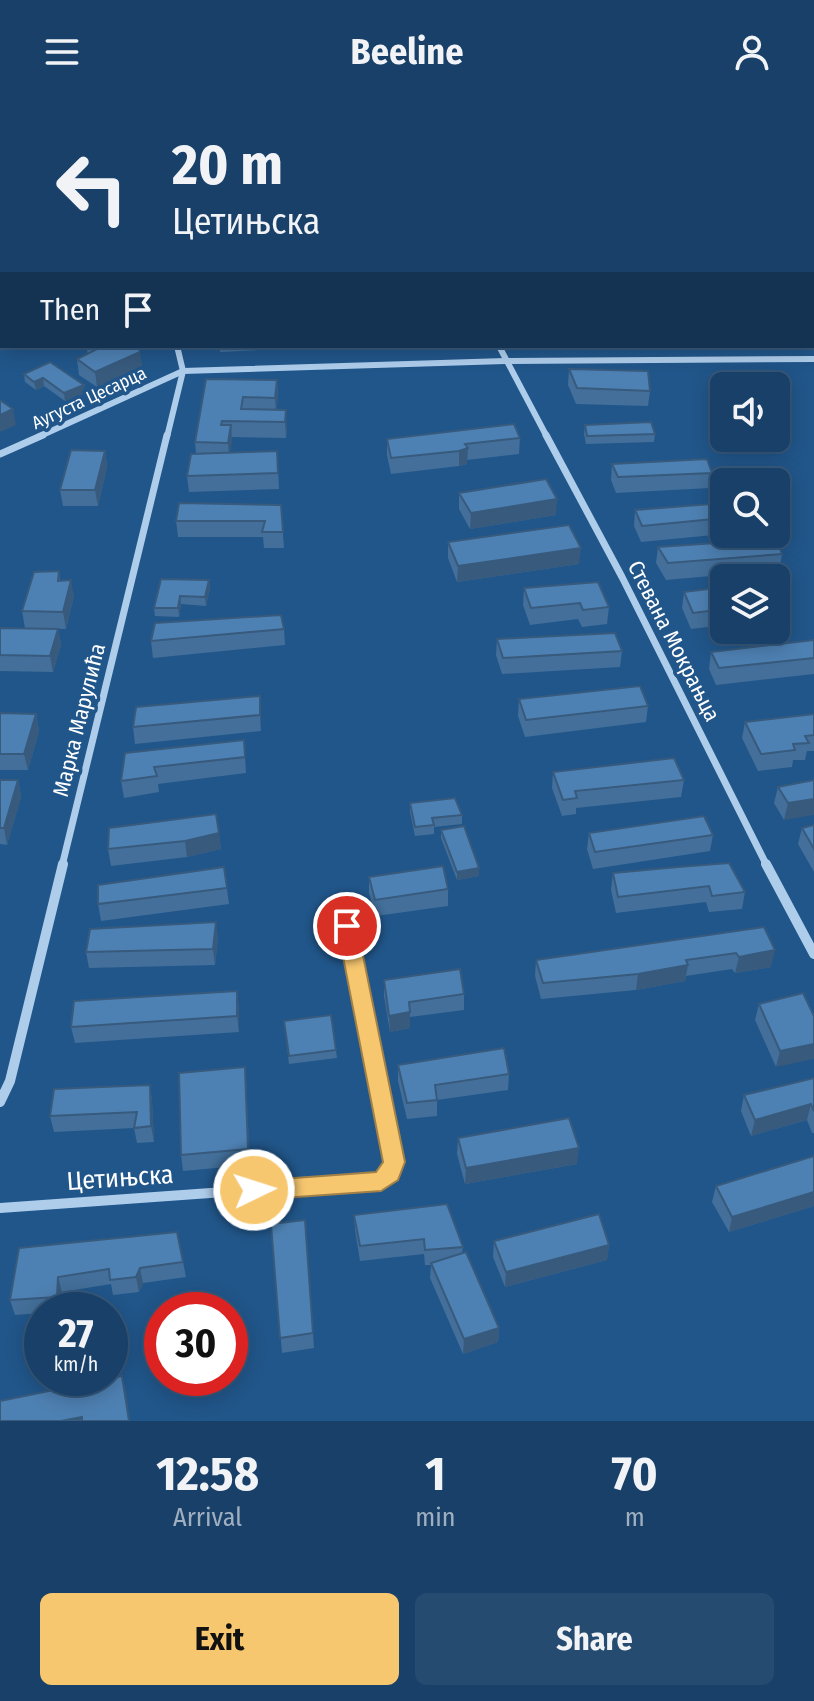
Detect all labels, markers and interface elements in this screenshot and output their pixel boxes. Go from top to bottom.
icon: menu [40,30,84,74]
text: Beeline [351,30,463,74]
icon: person [730,30,774,74]
text: 20 m [172,132,283,199]
icon: left [40,136,144,240]
text: Цетињска [172,200,320,244]
icon: arrive [116,288,160,332]
text: Then [40,292,100,328]
street label: Аугуста Цесарца [28,362,150,434]
map controls [710,372,790,644]
button: sound [710,372,790,452]
button: search [710,468,790,548]
street label: Стевана Мокрањца [622,556,726,726]
button: layers [710,564,790,644]
street label: Марка Марулића [47,640,111,800]
pin [313,892,381,960]
icon: arrive [325,904,369,948]
position arrow [212,1148,296,1232]
street label: Цетињска [65,1159,175,1197]
speed limit sign: 30 [144,1292,248,1396]
text: 27 [58,1310,94,1358]
text: km/h [54,1352,98,1376]
text: 12:58 [156,1445,259,1503]
text: 1 [425,1445,445,1503]
text: 70 [612,1445,658,1503]
text: Arrival [173,1502,242,1533]
text: min [415,1502,455,1533]
text: m [625,1502,645,1533]
button: Exit [40,1593,399,1685]
button: Share [415,1593,774,1685]

